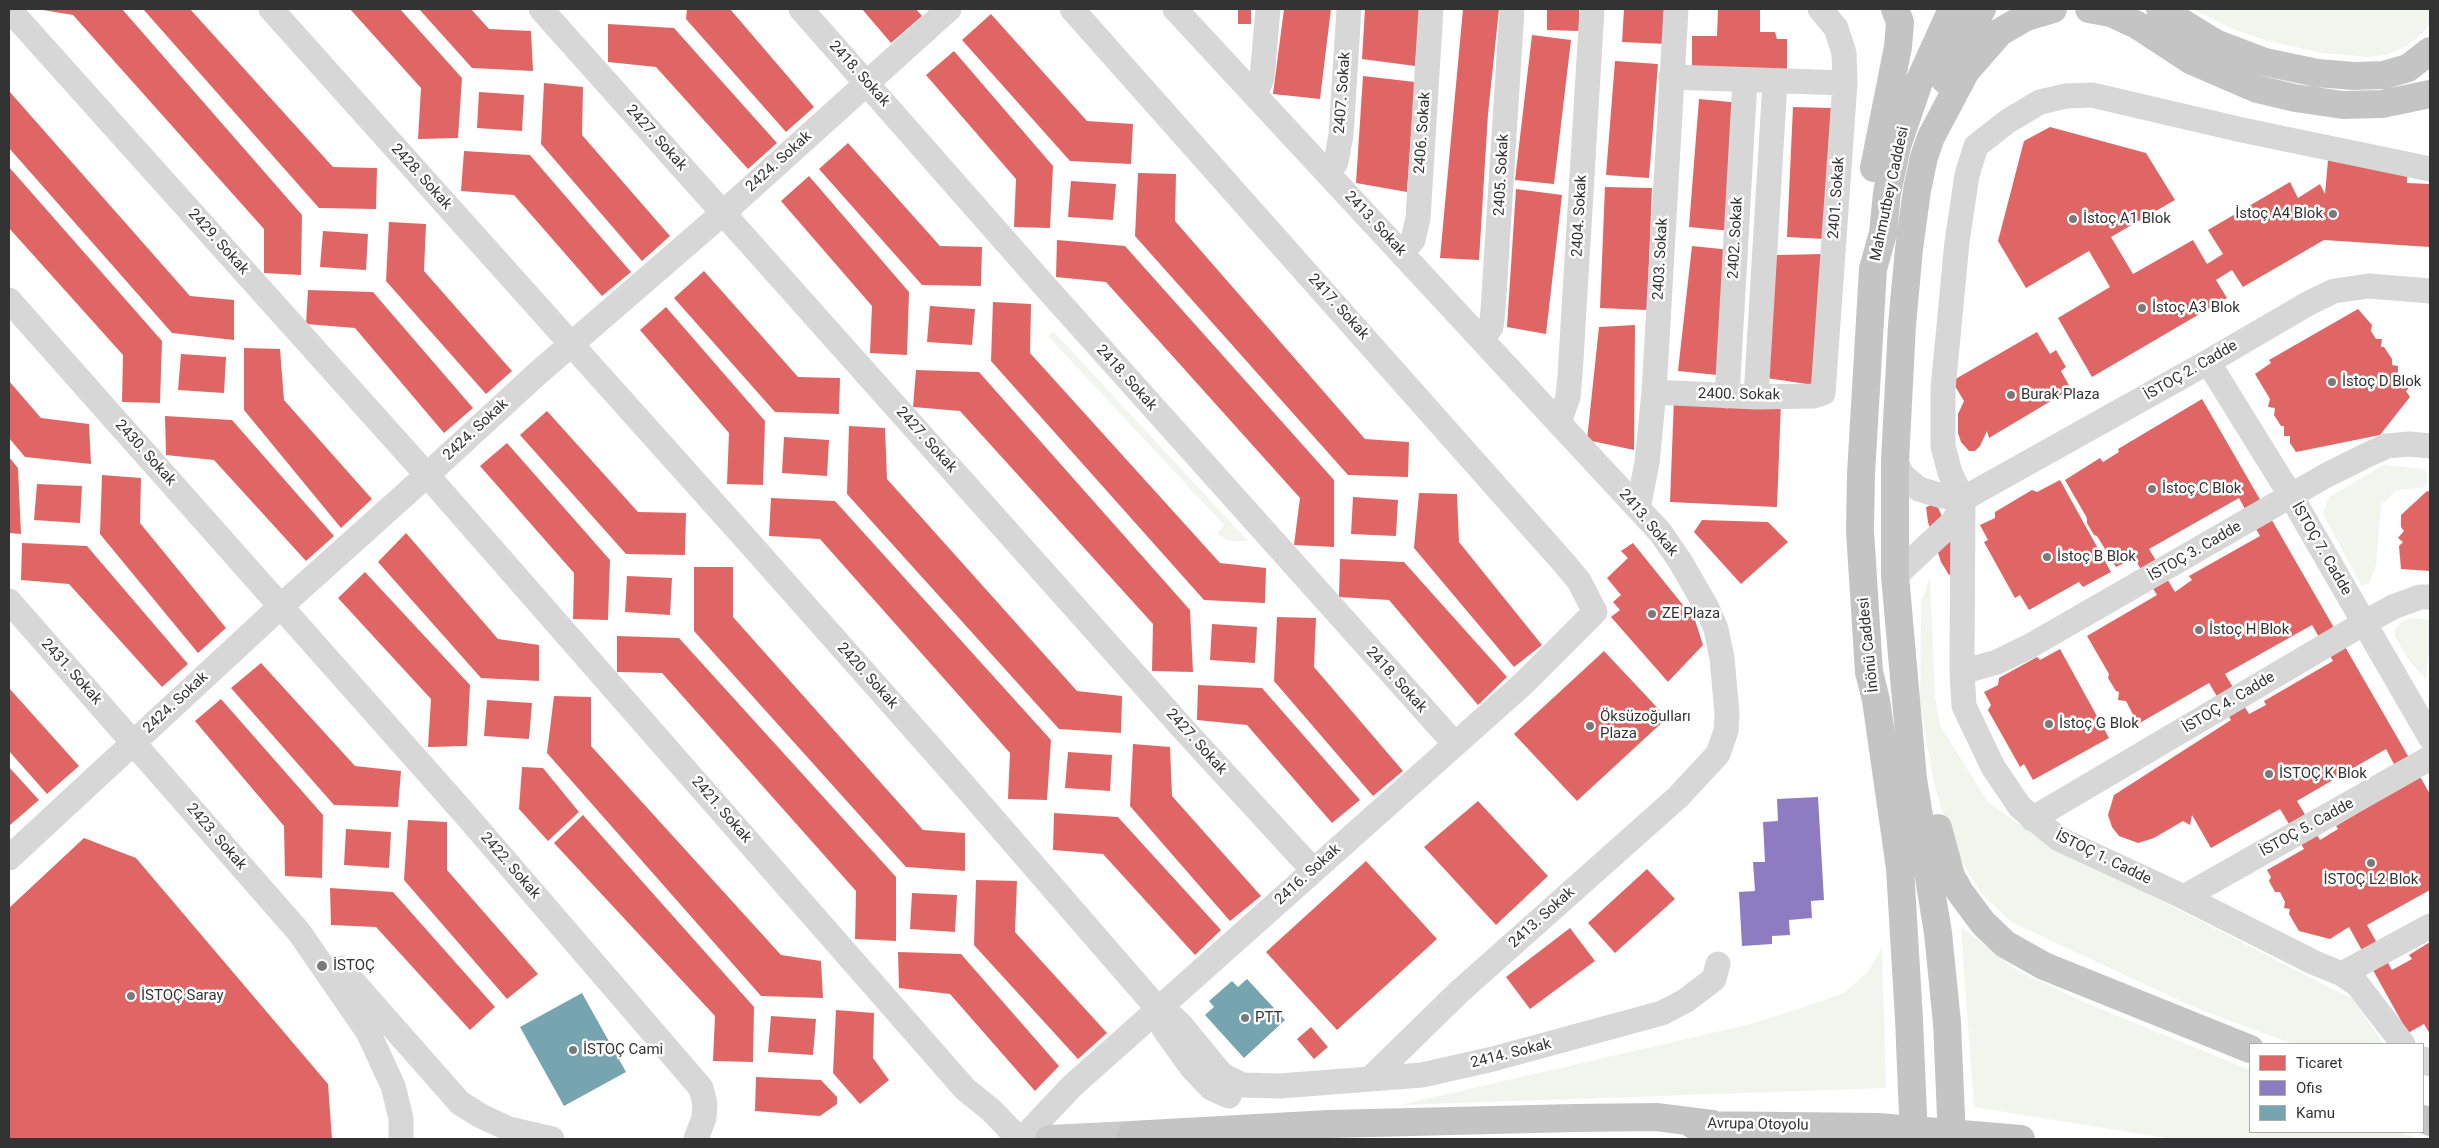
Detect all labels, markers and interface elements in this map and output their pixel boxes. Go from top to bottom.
street label: 2418. Sokak [825,37,893,111]
street label: 2407. Sokak [1331,51,1355,135]
street label: 2406. Sokak [1411,91,1435,175]
street label: 2427. Sokak [622,101,690,175]
street label: Mahmutbey Caddesi [1867,125,1913,263]
street label: 2424. Sokak [742,128,816,196]
street label: 2405. Sokak [1491,133,1513,217]
street label: 2428. Sokak [387,140,455,214]
street label: 2401. Sokak [1825,156,1849,240]
street label: 2404. Sokak [1569,174,1591,258]
street label: 2413. Sokak [1340,188,1410,260]
street label: 2402. Sokak [1725,196,1747,280]
street label: 2429. Sokak [184,205,252,279]
place label: İstoç A4 Blok [2235,205,2323,223]
marker: İstoç A4 Blok [2327,208,2339,220]
place label: İstoç A1 Blok [2083,210,2171,228]
marker: İstoç A1 Blok [2067,213,2079,225]
street label: 2403. Sokak [1650,217,1672,301]
street label: 2417. Sokak [1304,270,1372,344]
place label: İstoç A3 Blok [2152,299,2240,317]
marker: İstoç A3 Blok [2136,302,2148,314]
street label: İSTOÇ 2. Cadde [2141,337,2241,405]
street label: 2418. Sokak [1092,341,1160,415]
place label: İstoç D Blok [2342,373,2421,391]
marker: İstoç D Blok [2326,376,2338,388]
street label: 2400. Sokak [1698,385,1780,405]
place label: Burak Plaza [2021,386,2100,404]
marker: Burak Plaza [2005,389,2017,401]
street label: 2424. Sokak [440,395,512,465]
street label: 2427. Sokak [892,403,960,477]
street label: 2430. Sokak [111,416,179,490]
place label: İstoç C Blok [2162,480,2241,498]
marker: İstoç C Blok [2146,483,2158,495]
street label: 2413. Sokak [1615,486,1681,560]
street label: İSTOÇ 7. Cadde [2287,499,2355,599]
street label: İSTOÇ 3. Cadde [2145,518,2245,586]
place label: İstoç B Blok [2057,548,2136,566]
marker: İstoç B Blok [2041,551,2053,563]
street label: İnönü Caddesi [1855,597,1883,693]
place label: ZE Plaza [1662,605,1720,623]
marker: ZE Plaza [1646,608,1658,620]
place label: İstoç H Blok [2209,621,2289,639]
marker: İstoç H Blok [2193,624,2205,636]
street label: 2431. Sokak [37,635,105,709]
street label: 2420. Sokak [833,639,901,713]
street label: 2418. Sokak [1362,643,1430,717]
street label: 2424. Sokak [140,668,212,738]
street label: İSTOÇ 4. Cadde [2180,668,2278,738]
street label: 2427. Sokak [1162,705,1230,779]
place label: Öksüzoğulları Plaza [1600,708,1691,743]
place label: İstoç G Blok [2059,715,2139,733]
marker: İstoç G Blok [2043,718,2055,730]
marker: Öksüzoğulları Plaza [1584,720,1596,732]
place label: İSTOÇ K Blok [2279,765,2367,783]
marker: İSTOÇ K Blok [2263,768,2275,780]
street label: 2421. Sokak [687,773,755,847]
street label: İSTOÇ 5. Cadde [2257,795,2357,861]
street label: 2423. Sokak [182,800,250,874]
street label: İSTOÇ 1. Cadde [2052,827,2154,889]
street label: 2422. Sokak [476,829,544,903]
street label: 2416. Sokak [1271,841,1345,909]
marker: İSTOÇ L2 Blok [2365,857,2377,869]
place label: İSTOÇ L2 Blok [2324,871,2418,889]
street label: 2413. Sokak [1505,884,1579,952]
place label: İSTOÇ [333,957,375,975]
marker: İSTOÇ [315,959,329,973]
place label: İSTOÇ Saray [141,987,224,1005]
marker: İSTOÇ Saray [125,990,137,1002]
place label: PTT [1255,1009,1282,1027]
marker: PTT [1239,1012,1251,1024]
street label: 2414. Sokak [1469,1035,1553,1073]
place label: İSTOÇ Cami [583,1041,663,1059]
legend [2249,1043,2424,1133]
marker: İSTOÇ Cami [567,1044,579,1056]
text: Ticaret [2296,1054,2342,1072]
text: Ofis [2296,1079,2322,1097]
text: Kamu [2296,1104,2335,1122]
street label: Avrupa Otoyolu [1707,1115,1809,1135]

